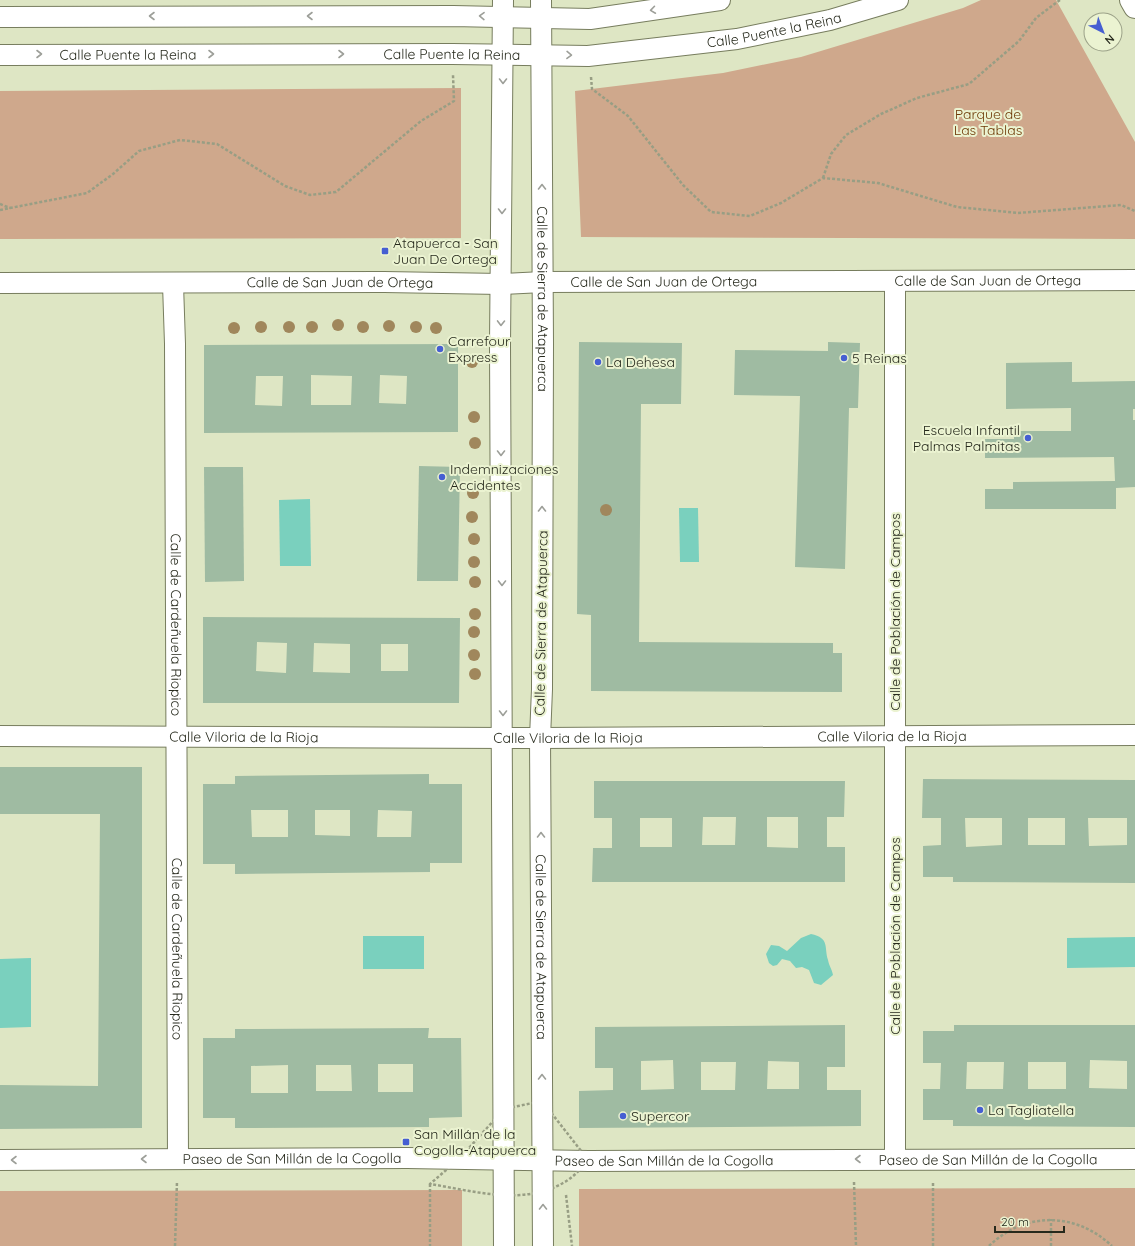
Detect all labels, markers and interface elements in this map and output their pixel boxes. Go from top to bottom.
one-way arrow [650,5,656,14]
street label: Calle Puente la Reina [706,8,844,51]
one-way arrow [149,12,155,20]
one-way arrow [307,12,313,20]
one-way arrow [479,12,485,21]
north arrow [1083,12,1123,52]
text: N [1102,32,1117,47]
street label: Calle Puente la Reina [384,45,521,64]
street label: Calle Puente la Reina [60,46,196,64]
one-way arrow [36,50,42,59]
one-way arrow [208,50,214,58]
one-way arrow [338,50,344,58]
one-way arrow [566,51,572,59]
one-way arrow [499,78,507,84]
park label: Parque de Las Tablas [954,105,1022,139]
one-way arrow [538,184,546,190]
street label: Calle de Sierra de Atapuerca [533,206,552,392]
one-way arrow [498,208,506,214]
place label: Atapuerca - San Juan De Ortega [393,234,498,268]
marker: Atapuerca - San Juan De Ortega [380,246,390,256]
street label: Calle de San Juan de Ortega [895,271,1081,290]
street label: Calle de San Juan de Ortega [571,272,757,291]
street label: Calle de San Juan de Ortega [247,273,433,292]
one-way arrow [497,320,505,326]
place label: Carrefour Express [448,332,511,366]
marker: Carrefour Express [435,344,445,354]
place label: 5 Reinas [852,349,907,367]
place label: La Dehesa [606,353,675,371]
marker: 5 Reinas [839,353,849,363]
marker: La Dehesa [593,357,603,367]
place label: Escuela Infantil Palmas Palmitas [913,421,1020,455]
marker: Escuela Infantil Palmas Palmitas [1023,433,1033,443]
one-way arrow [497,450,505,456]
place label: Indemnizaciones Accidentes [450,460,558,494]
marker: Indemnizaciones Accidentes [437,472,447,482]
one-way arrow [538,506,546,512]
street label: Calle de Población de Campos [886,513,904,711]
street label: Calle de Sierra de Atapuerca [530,530,552,716]
street label: Calle de Cardeñuela Riopico [167,534,185,716]
one-way arrow [498,580,506,586]
one-way arrow [499,710,507,716]
street label: Calle Viloria de la Rioja [817,727,967,746]
street label: Calle Viloria de la Rioja [169,728,319,746]
street label: Calle Viloria de la Rioja [493,728,643,747]
one-way arrow [536,832,545,838]
street label: Calle de Población de Campos [886,837,904,1035]
street label: Calle de Sierra de Atapuerca [532,854,551,1040]
street label: Calle de Cardeñuela Riopico [168,858,187,1040]
one-way arrow [538,1074,546,1080]
place label: La Tagliatella [988,1101,1074,1119]
marker: La Tagliatella [975,1105,985,1115]
place label: Supercor [631,1107,690,1125]
marker: Supercor [618,1111,628,1121]
place label: San Millán de la Cogolla-Atapuerca [414,1125,536,1159]
marker: San Millán de la Cogolla-Atapuerca [401,1137,411,1147]
street label: Paseo de San Millán de la Cogolla [183,1149,401,1168]
street label: Paseo de San Millán de la Cogolla [879,1150,1097,1169]
street label: Paseo de San Millán de la Cogolla [554,1151,773,1170]
one-way arrow [141,1155,147,1163]
one-way arrow [855,1155,861,1163]
one-way arrow [11,1156,17,1164]
one-way arrow [539,1204,547,1210]
scale bar [995,1208,1064,1234]
text: 20 m [1001,1214,1029,1229]

